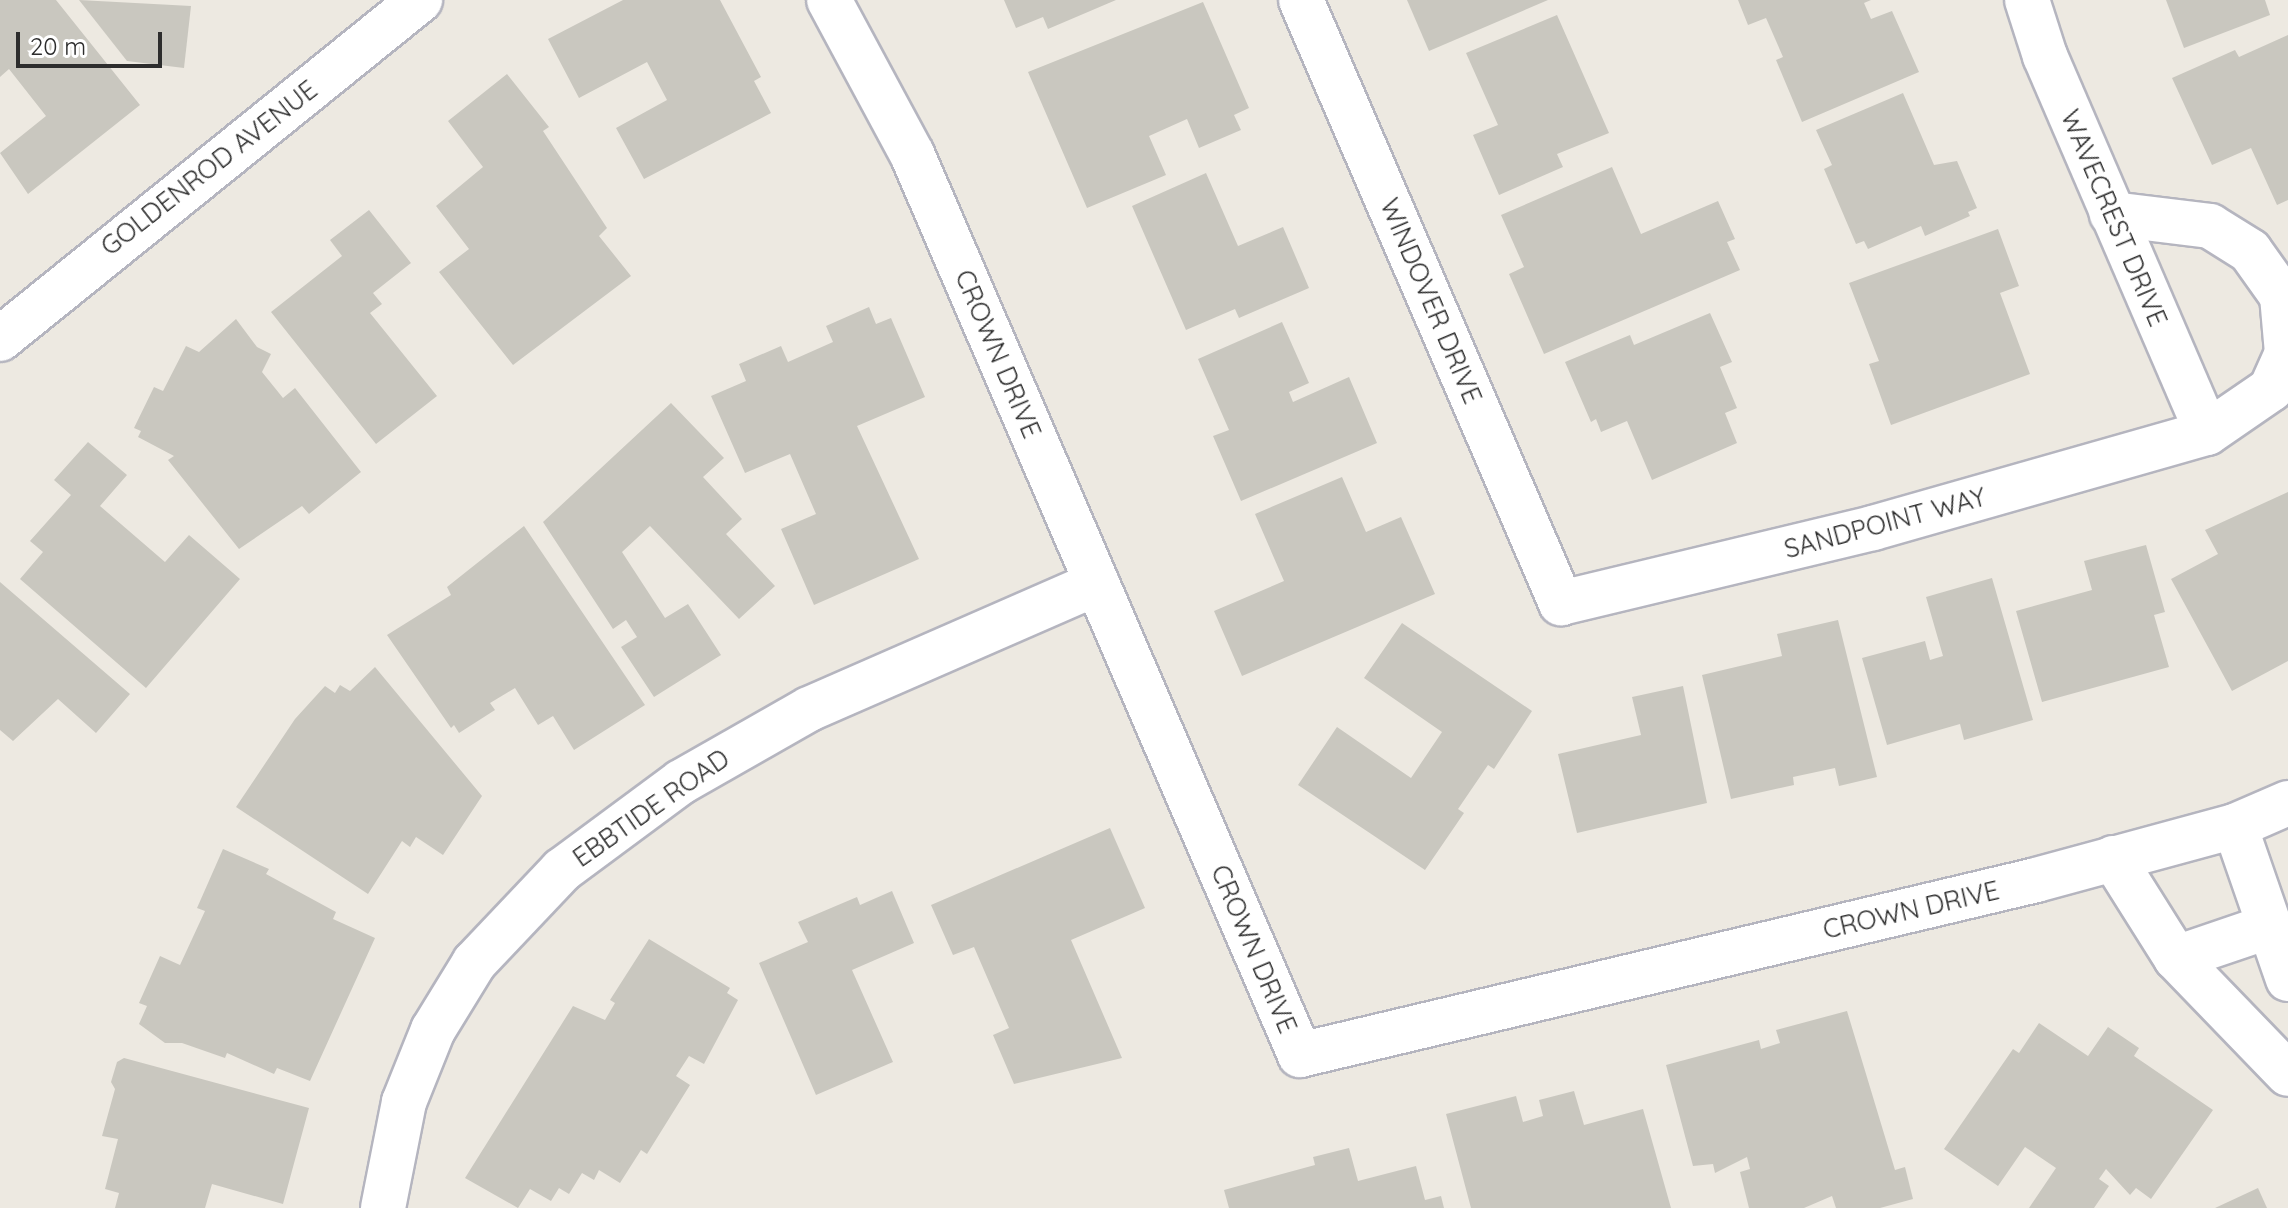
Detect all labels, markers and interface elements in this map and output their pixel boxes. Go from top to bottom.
scale bar [20,16,166,66]
text: 20 m [30,31,86,61]
street label: GOLDENROD AVENUE [95,74,323,262]
street label: WAVECREST DRIVE [2054,105,2174,331]
street label: WINDOVER DRIVE [1374,194,1488,408]
street label: CROWN DRIVE [949,265,1047,443]
street label: SANDPOINT WAY [1781,481,1989,565]
street label: EBBTIDE ROAD [567,743,735,873]
street label: CROWN DRIVE [1205,860,1303,1038]
street label: CROWN DRIVE [1820,875,2002,945]

